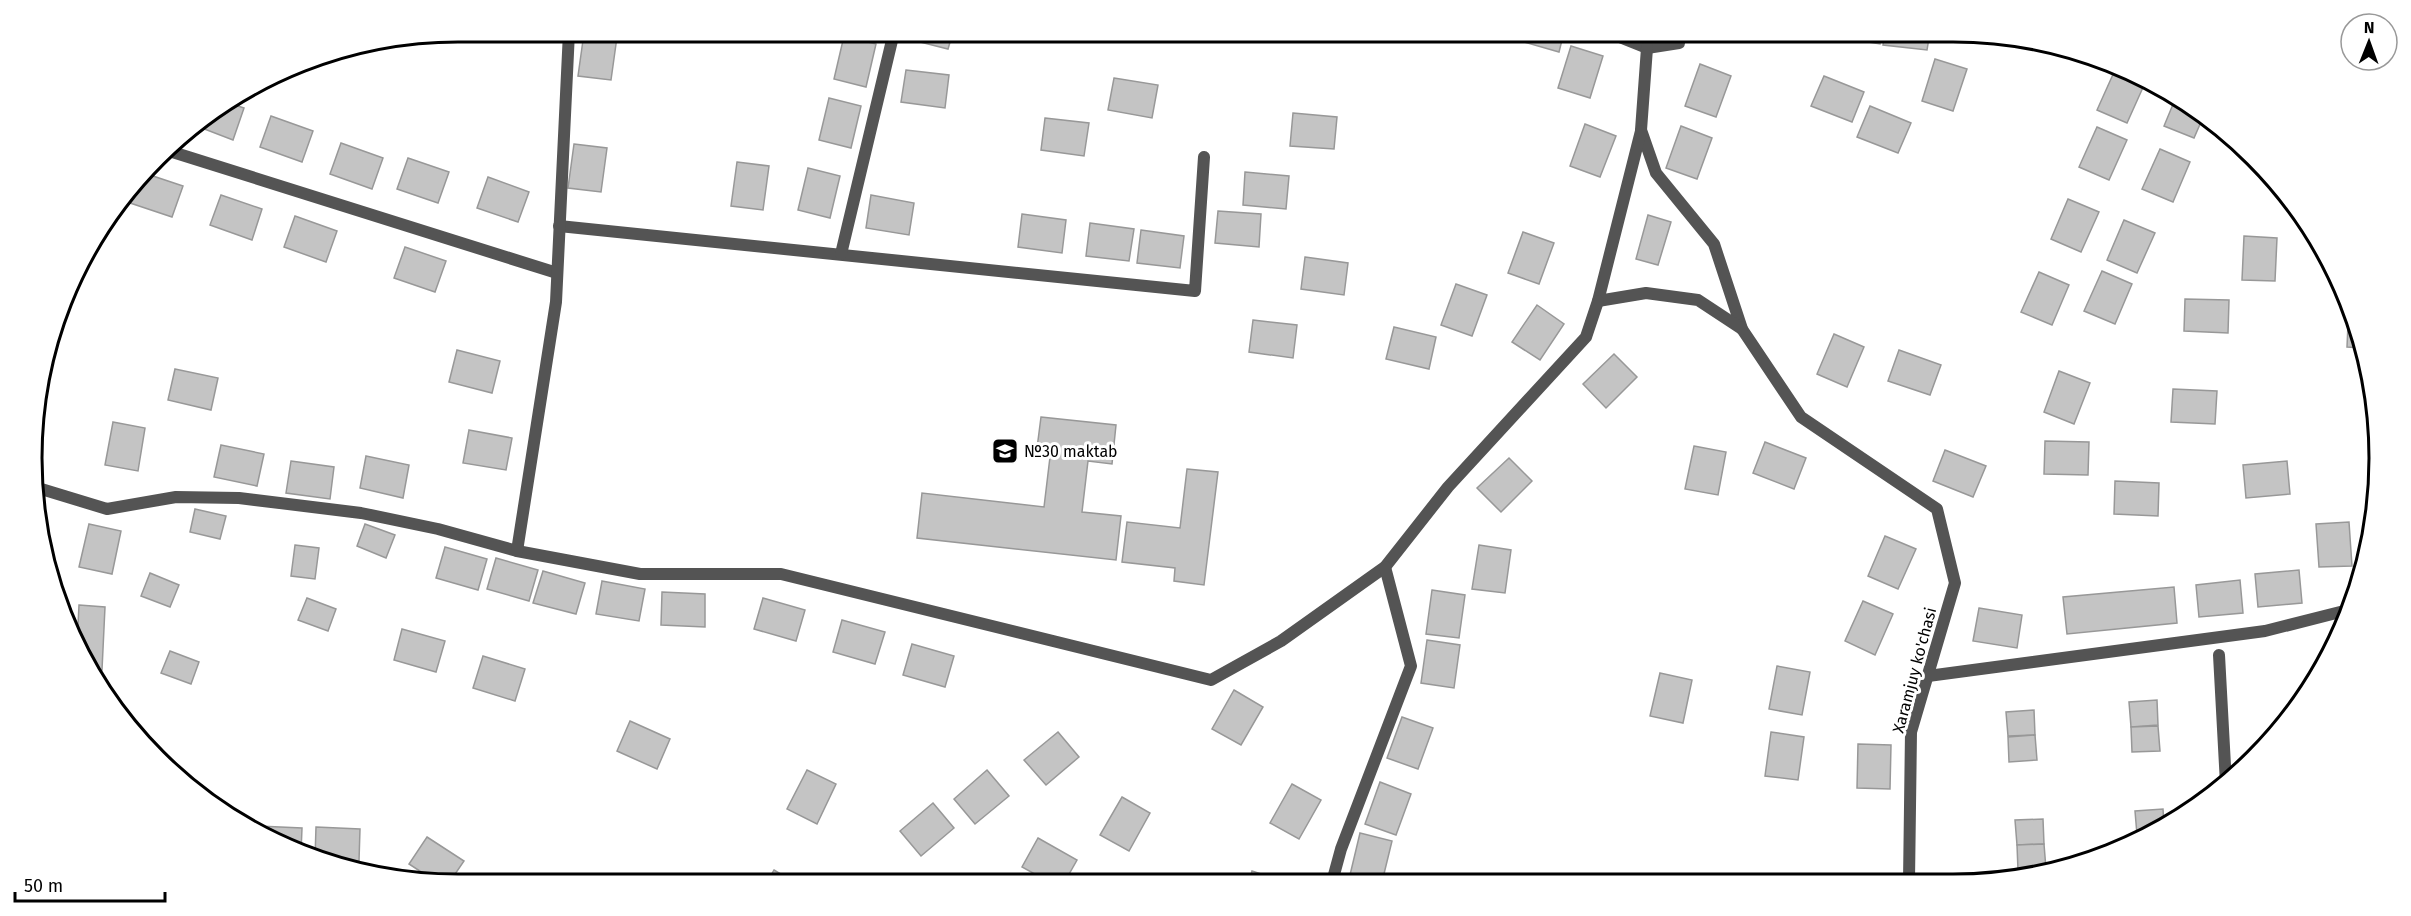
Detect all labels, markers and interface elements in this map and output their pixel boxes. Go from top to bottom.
north arrow [2339,12,2399,72]
text: N [2364,18,2375,37]
school or university icon: №30 maktab [990,436,1020,466]
place label: №30 maktab [1024,442,1118,461]
street label: Xaramjuy ko'chasi [1889,605,1940,735]
scale bar [15,865,165,903]
text: 50 m [24,875,63,897]

